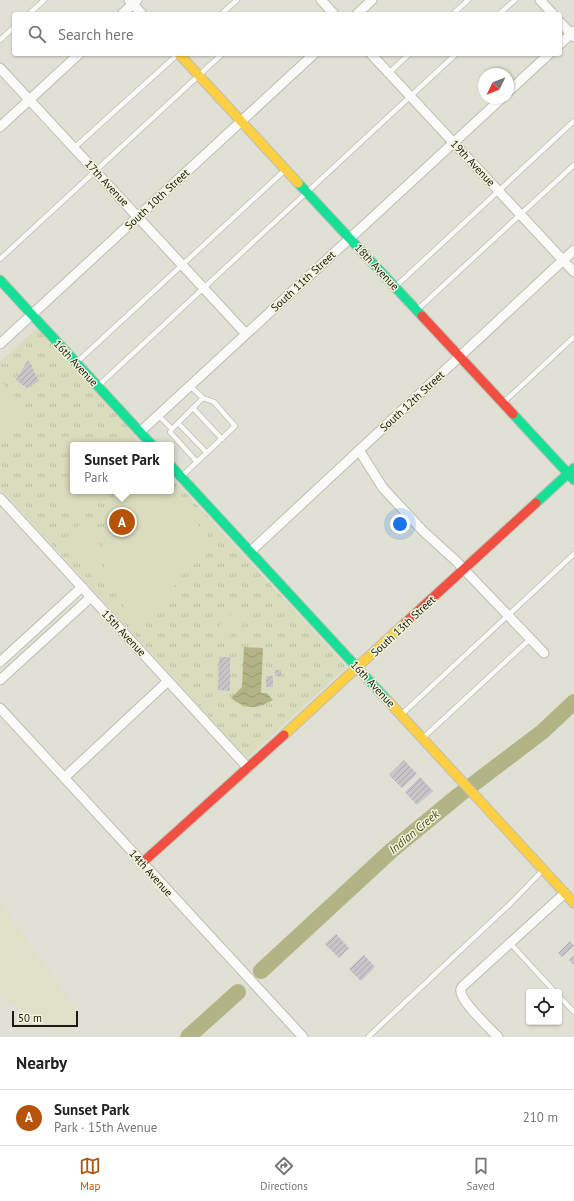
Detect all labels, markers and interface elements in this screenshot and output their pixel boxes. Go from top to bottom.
search box [12,12,562,56]
icon: search [26,23,48,45]
text: Search here [58,25,134,44]
north arrow [478,68,514,104]
street label: 19th Avenue [448,137,498,190]
street label: 17th Avenue [82,157,132,209]
street label: South 10th Street [122,165,192,232]
street label: 18th Avenue [352,241,402,294]
street label: South 11th Street [268,247,338,314]
street label: 16th Avenue [51,337,101,390]
street label: South 12th Street [377,367,447,434]
popup [70,442,174,494]
text: Sunset Park [84,450,160,469]
text: Park [84,469,108,486]
pin: A [109,507,135,537]
your location [390,514,410,534]
street label: South 13th Street [368,592,438,659]
street label: 15th Avenue [99,607,149,660]
street label: 16th Avenue [348,658,398,711]
water label: Indian Creek [386,806,442,857]
street label: 14th Avenue [126,847,176,900]
map controls [526,989,562,1025]
button: locate [526,989,562,1025]
scale bar [12,1009,78,1028]
text: 50 m [18,1011,42,1025]
text: Nearby [16,1052,67,1074]
text: Sunset Park [54,1100,129,1119]
text: A [25,1109,33,1126]
text: 210 m [523,1109,558,1126]
text: Park · 15th Avenue [54,1119,157,1136]
tab: Map [79,1155,101,1193]
tab: Directions [260,1155,308,1193]
tab: Saved [467,1155,495,1193]

